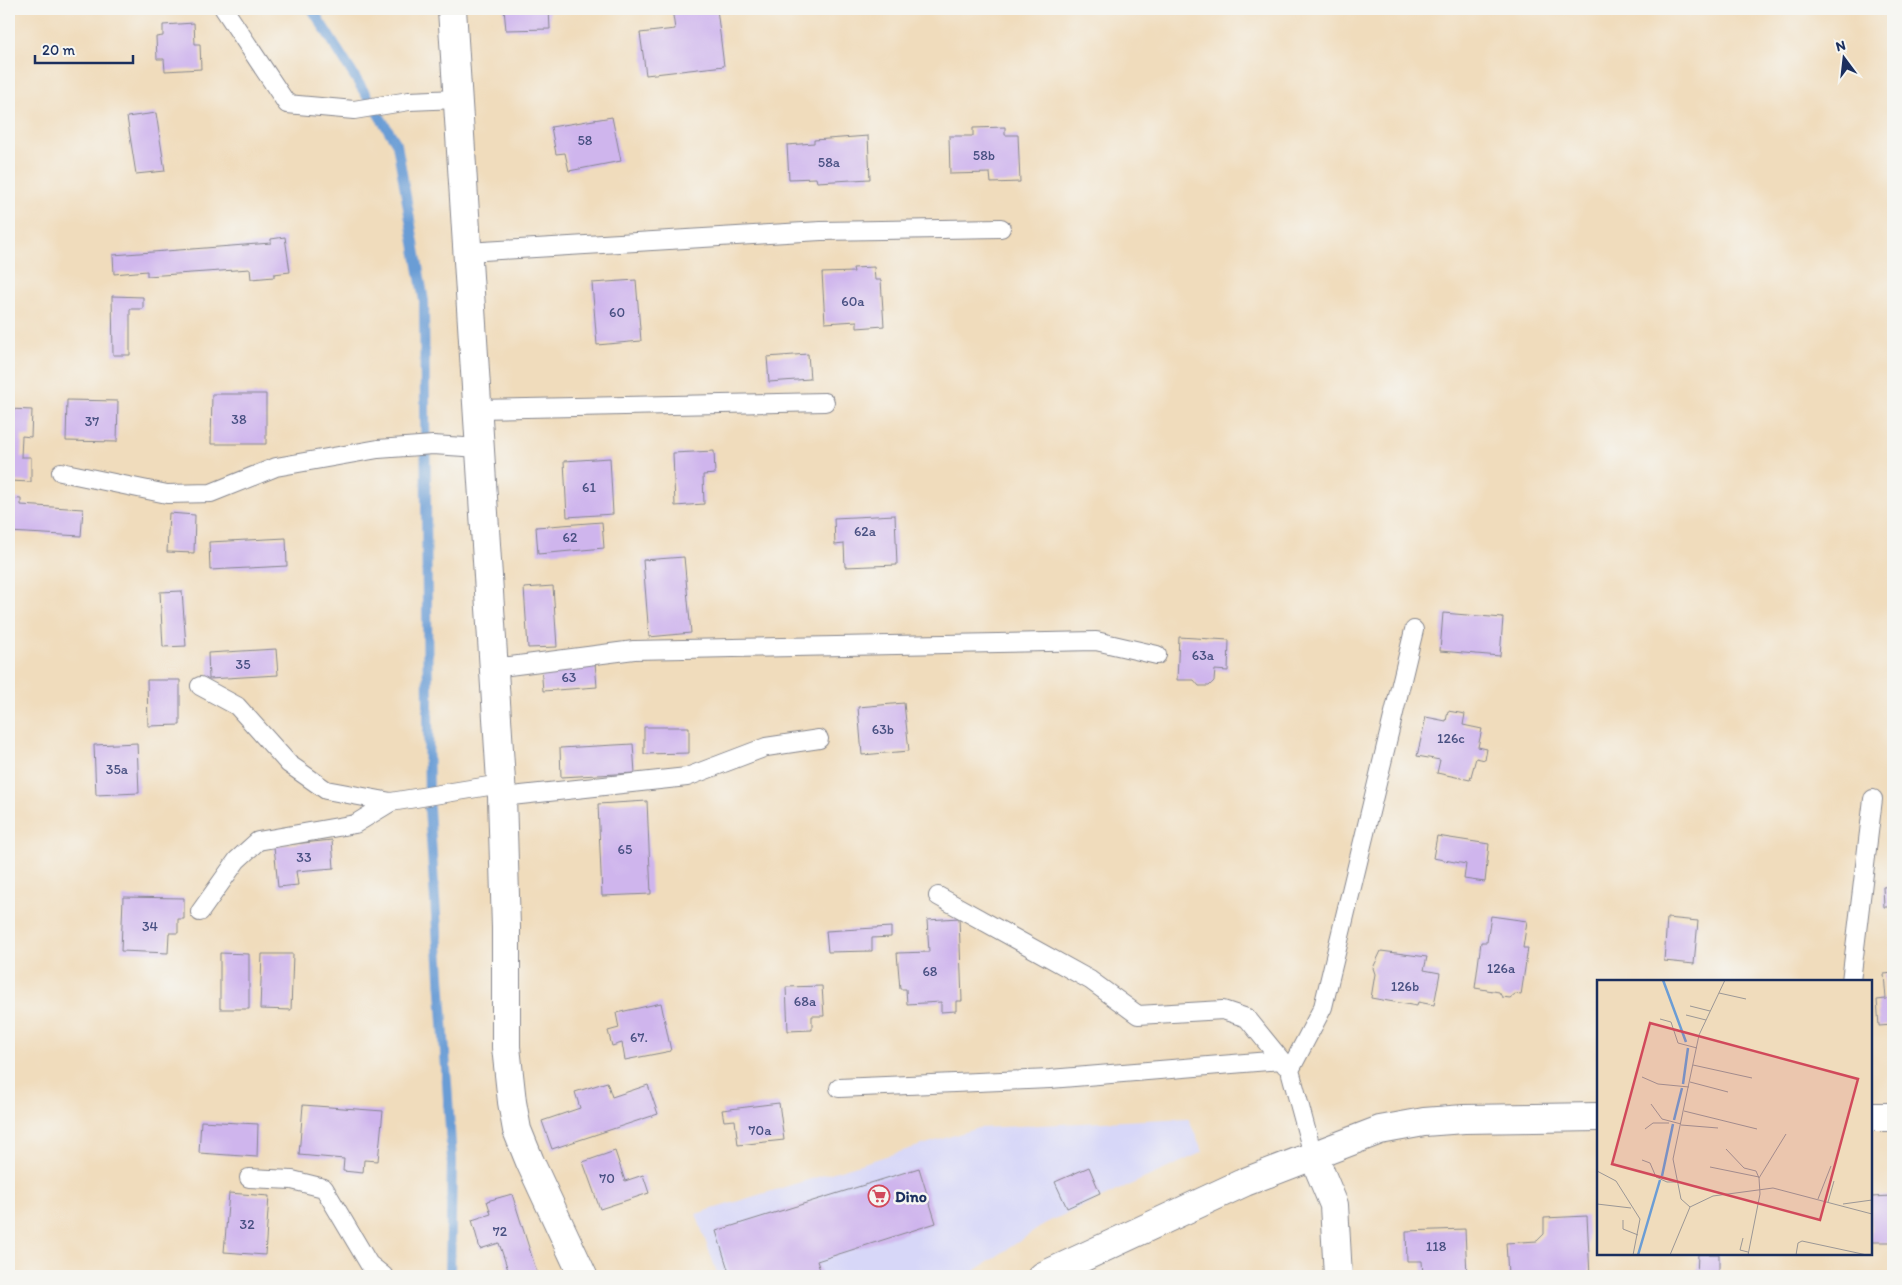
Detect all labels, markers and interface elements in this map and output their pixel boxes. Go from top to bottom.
scale bar [35,32,132,64]
north arrow [1820,32,1870,82]
text: N [1834,36,1848,55]
text: 20 m [42,41,76,59]
house number: 58 [577,132,593,149]
house number: 58b [973,147,995,164]
house number: 58a [818,154,841,171]
house number: 60a [841,293,865,310]
house number: 60 [609,304,625,321]
house number: 38 [231,411,247,428]
house number: 37 [85,413,99,430]
house number: 61 [582,479,596,496]
house number: 62a [854,523,877,540]
house number: 62 [563,529,578,546]
house number: 63a [1192,647,1215,664]
house number: 35 [236,656,250,673]
house number: 63 [561,669,577,686]
house number: 63b [872,721,894,738]
house number: 126c [1437,730,1465,747]
house number: 35a [106,761,129,778]
house number: 65 [618,841,632,858]
house number: 33 [296,849,312,866]
house number: 34 [142,918,159,935]
house number: 126a [1487,960,1516,977]
house number: 68 [922,963,938,980]
house number: 126b [1391,978,1419,995]
inset map [1597,980,1872,1255]
house number: 68a [794,993,817,1010]
house number: 67. [630,1029,648,1046]
house number: 70a [749,1122,772,1139]
house number: 70 [599,1170,615,1187]
supermarket icon: Dino [867,1184,891,1208]
place label: Dino [895,1187,927,1206]
house number: 32 [240,1216,255,1233]
house number: 72 [493,1223,508,1240]
house number: 118 [1426,1238,1447,1255]

